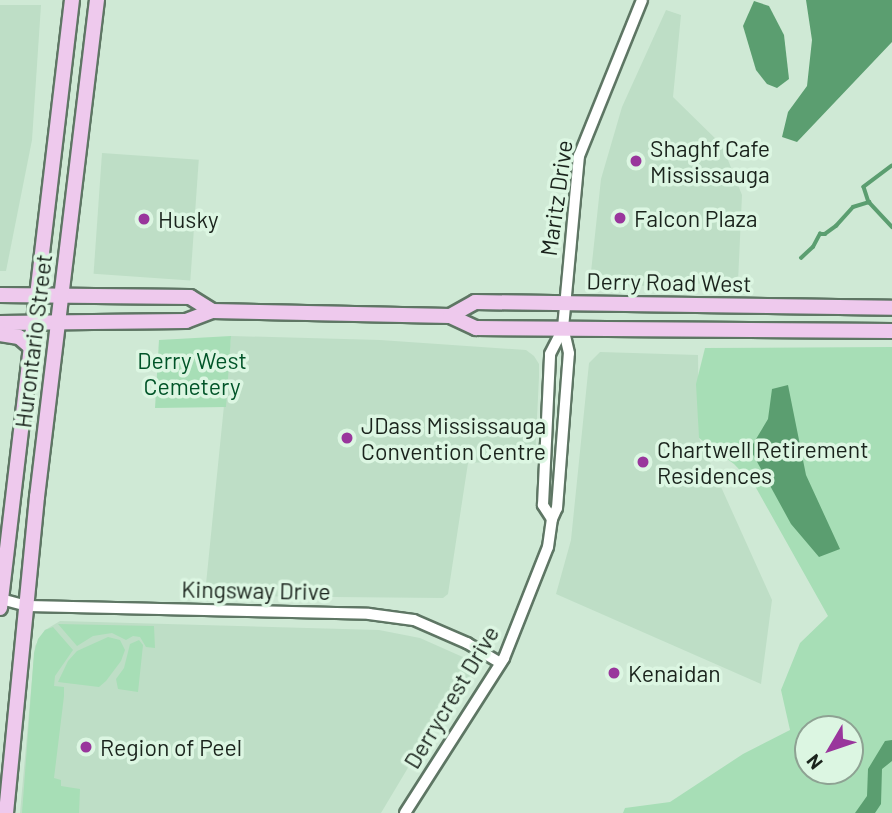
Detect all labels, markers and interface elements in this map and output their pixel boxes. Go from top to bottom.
place label: Shaghf Cafe Mississauga [650,134,770,188]
street label: Maritz Drive [534,138,578,258]
marker: Shaghf Cafe Mississauga [628,153,644,169]
place label: Falcon Plaza [634,204,757,232]
place label: Husky [158,205,219,233]
marker: Falcon Plaza [612,210,628,226]
marker: Husky [136,211,152,227]
street label: Hurontario Street [9,253,57,429]
street label: Derry Road West [586,267,752,297]
park label: Derry West Cemetery [137,346,247,400]
place label: JDass Mississauga Convention Centre [361,411,546,465]
marker: JDass Mississauga Convention Centre [339,430,355,446]
place label: Chartwell Retirement Residences [657,435,869,489]
marker: Chartwell Retirement Residences [635,454,651,470]
street label: Kingsway Drive [181,575,331,605]
street label: Derrycrest Drive [398,621,504,773]
place label: Kenaidan [628,659,721,687]
marker: Kenaidan [606,665,622,681]
north arrow [794,715,864,785]
place label: Region of Peel [100,733,242,761]
marker: Region of Peel [78,739,94,755]
text: N [801,750,827,774]

